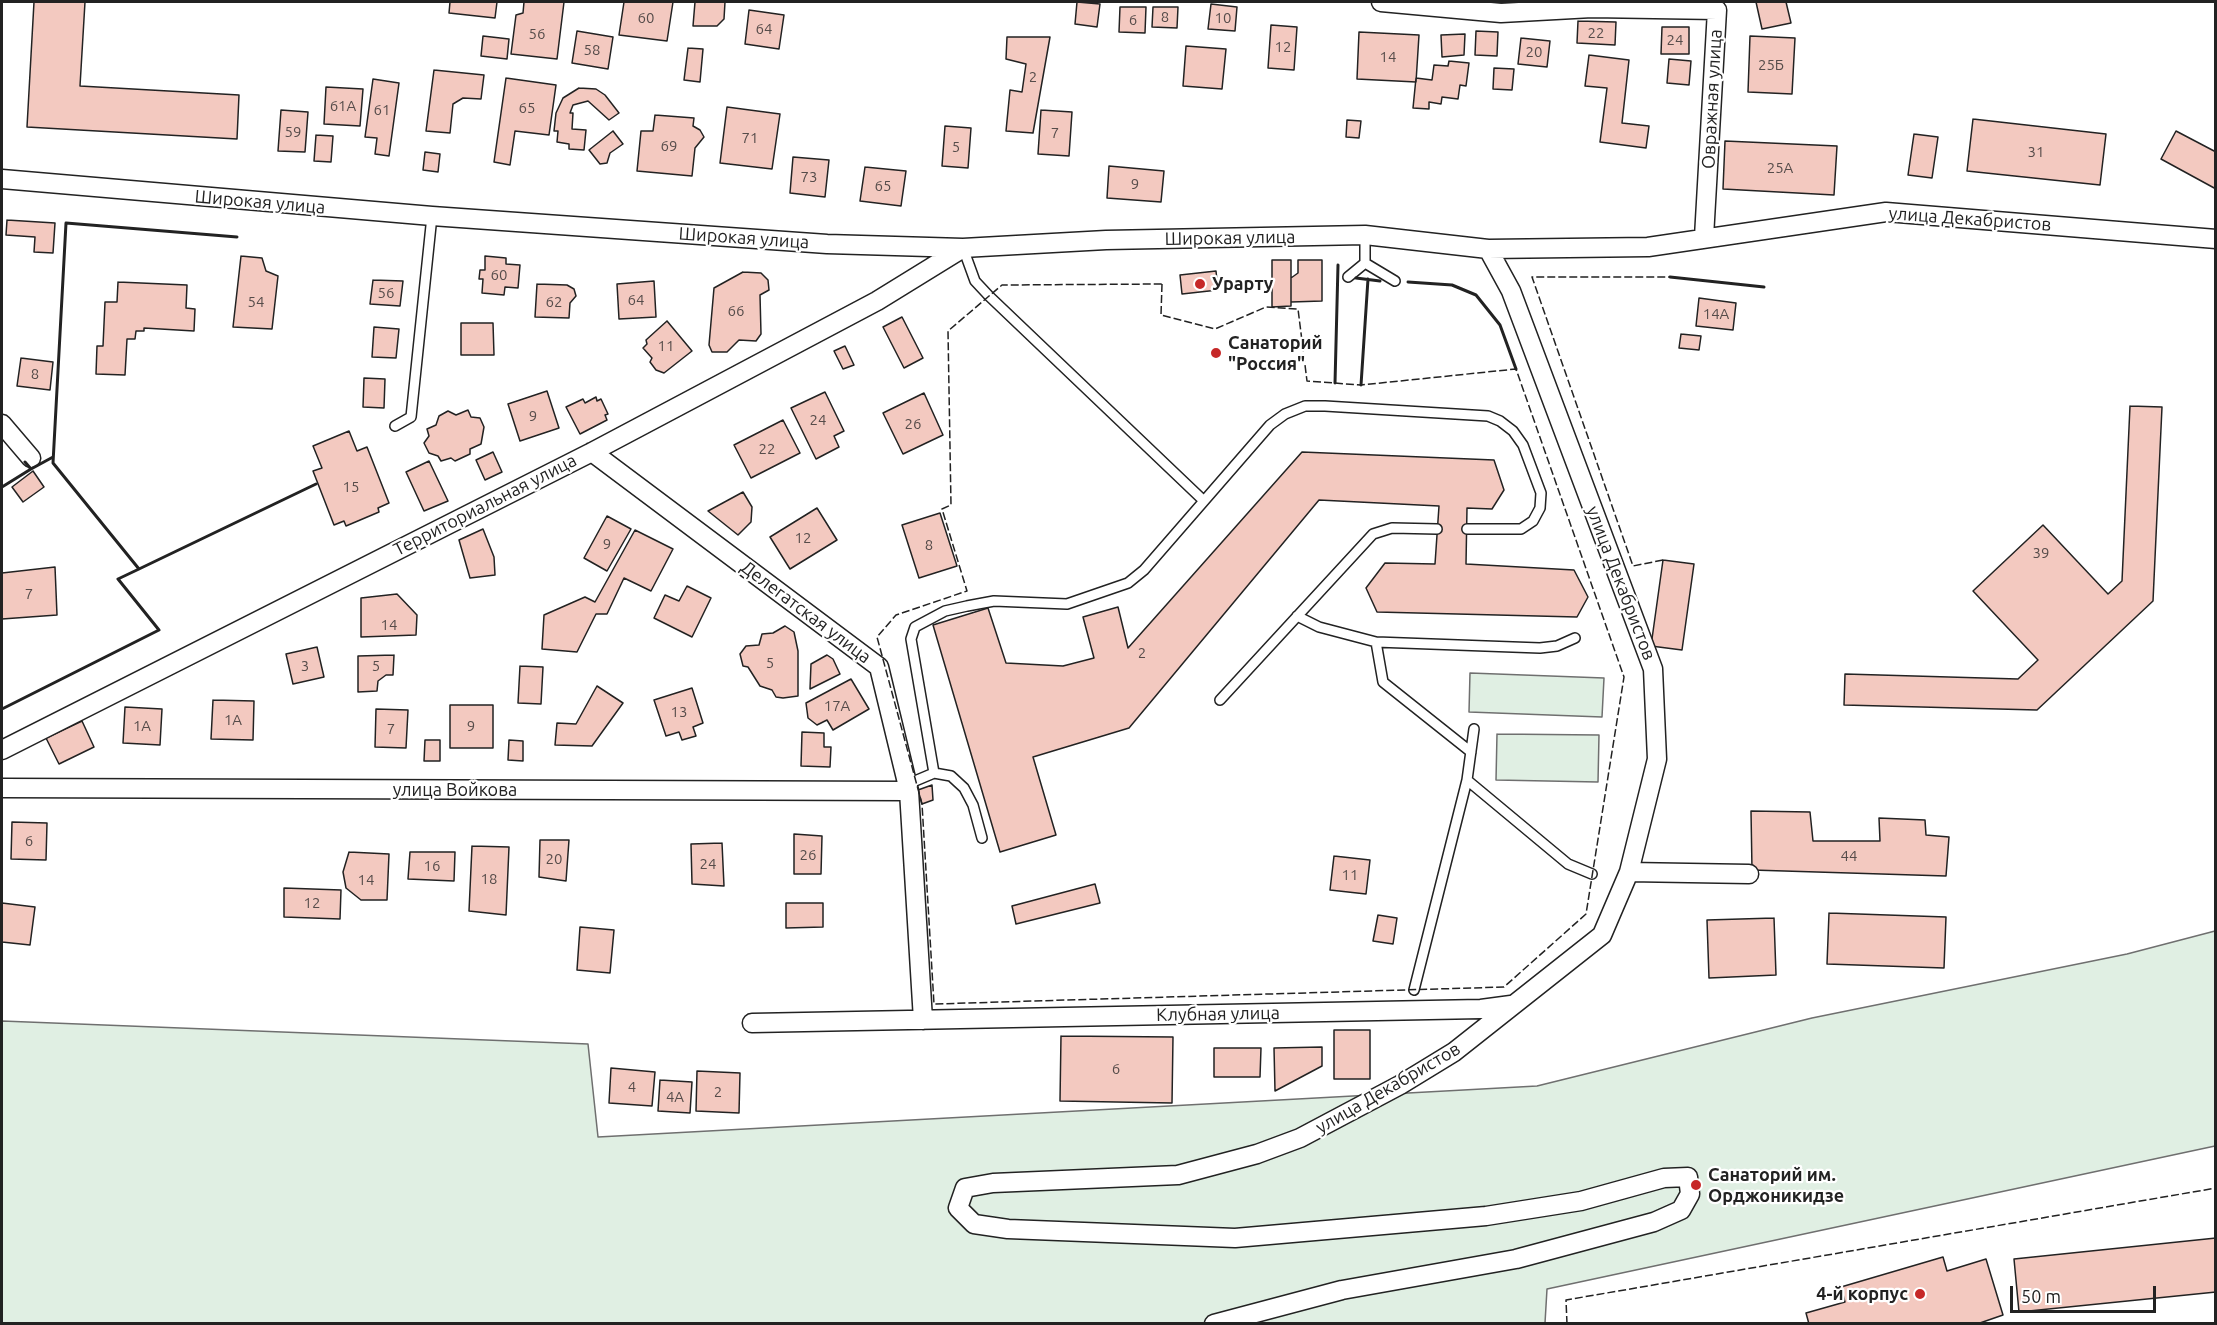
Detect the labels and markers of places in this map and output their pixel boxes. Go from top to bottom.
place label: Урарту [1212,273,1273,295]
marker: Урарту [1193,277,1207,291]
place label: Санаторий "Россия" [1228,332,1323,374]
marker: Санаторий "Россия" [1209,346,1223,360]
place label: Санаторий им. Орджоникидзе [1708,1164,1844,1206]
marker: Санаторий им. Орджоникидзе [1689,1178,1703,1192]
place label: 4-й корпус [1816,1283,1908,1305]
marker: 4-й корпус [1913,1287,1927,1301]

